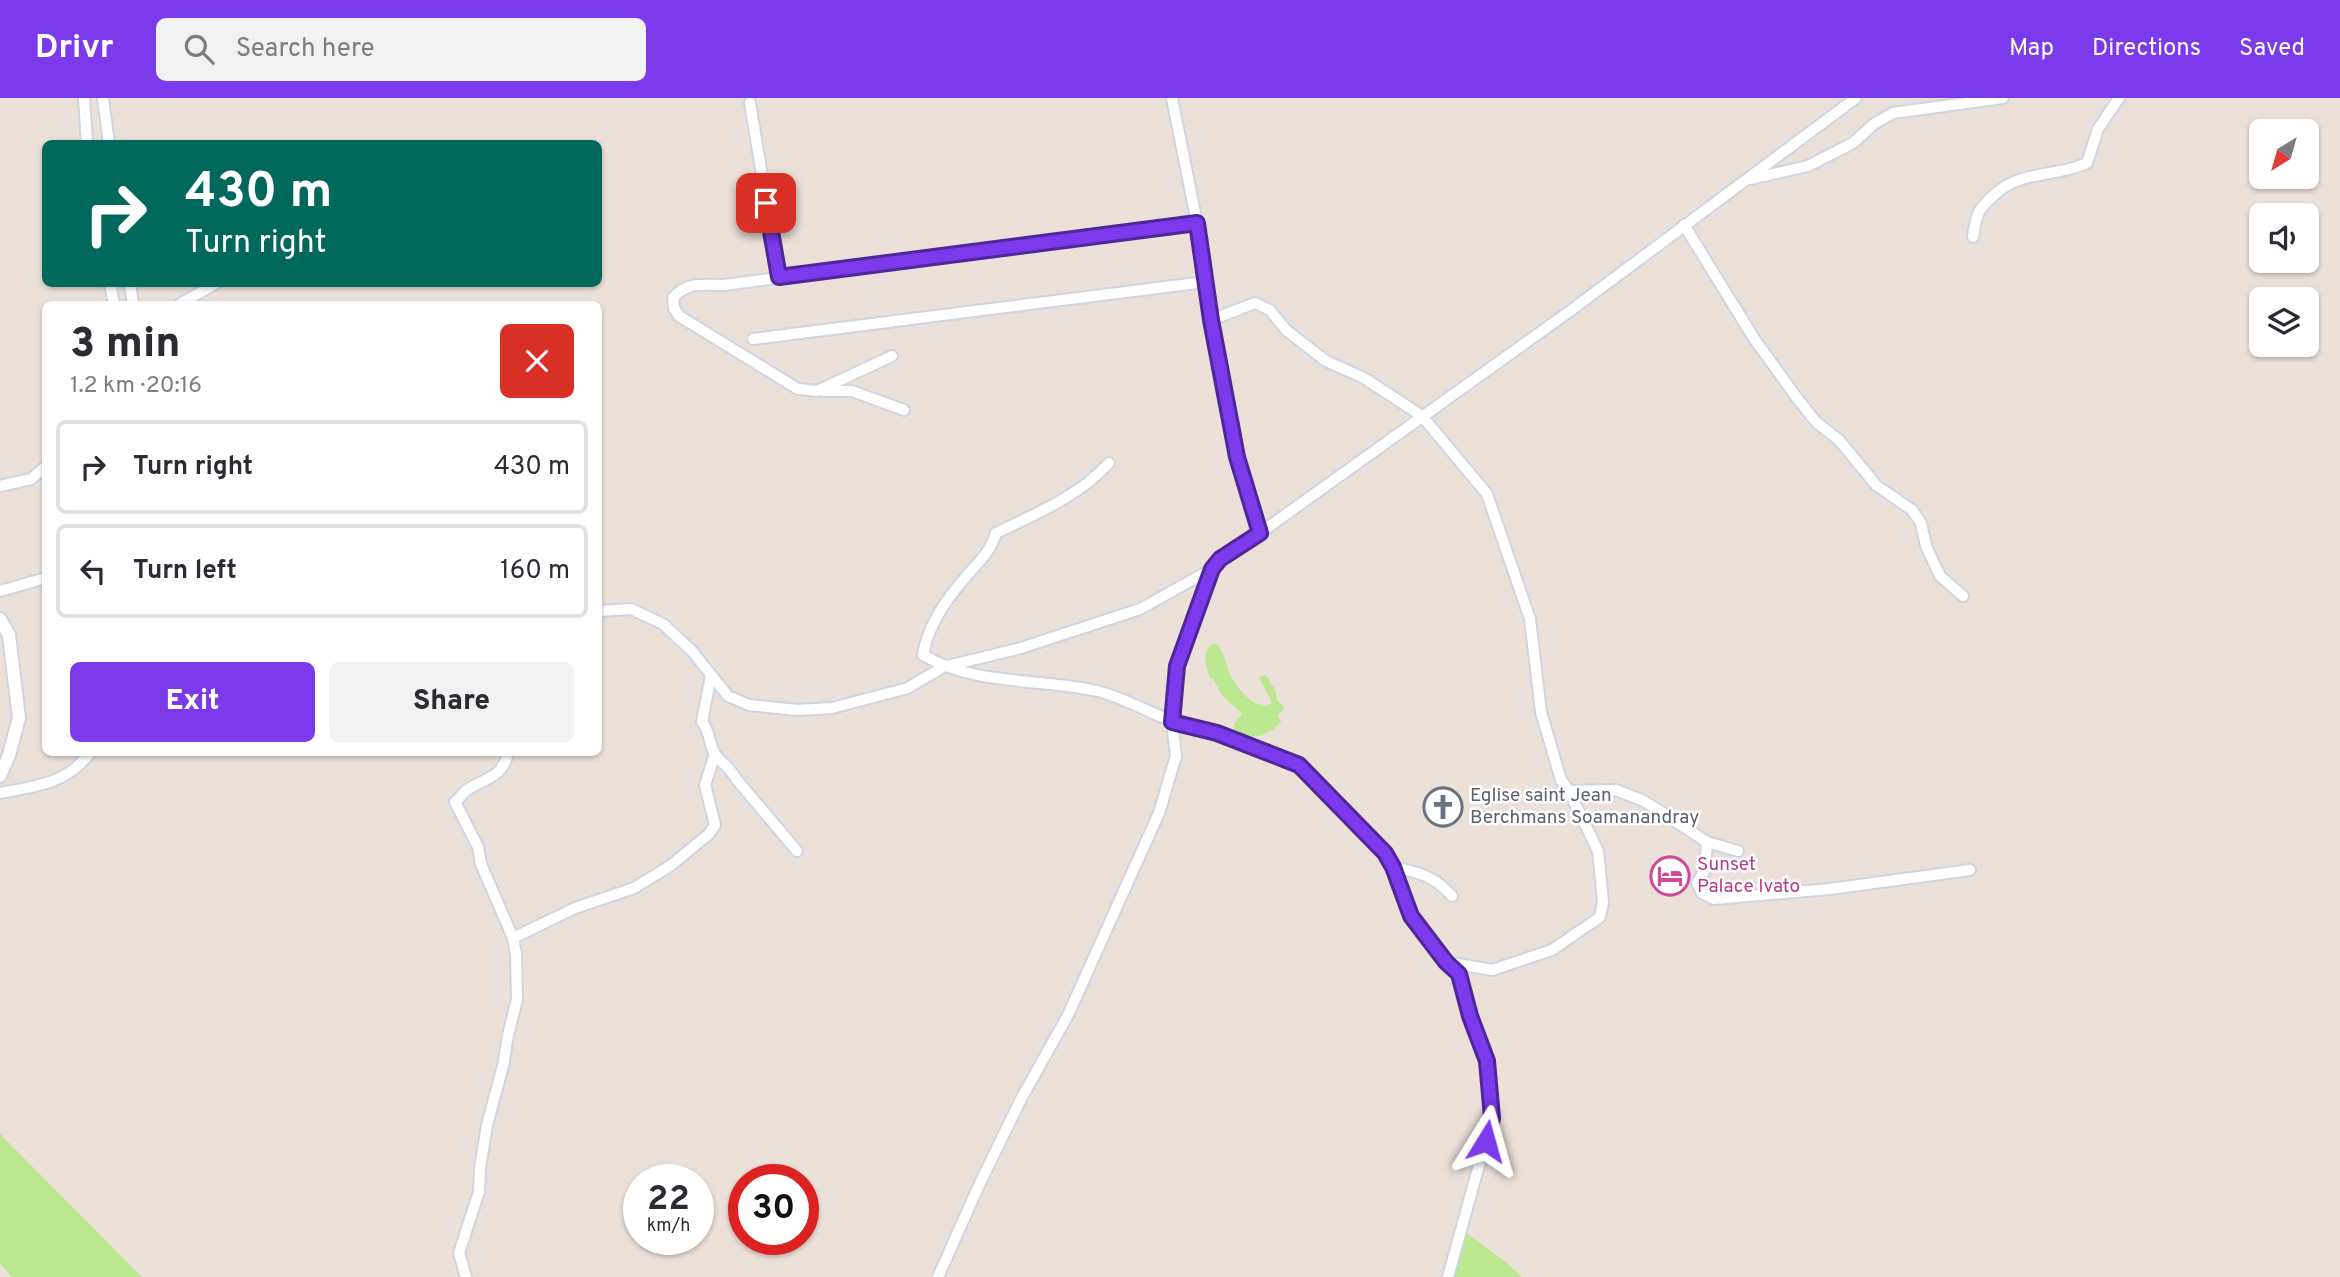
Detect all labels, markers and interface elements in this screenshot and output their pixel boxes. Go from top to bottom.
search box [156,18,646,81]
text: Drivr [35,28,114,70]
icon: search [180,30,218,68]
text: Search here [236,33,375,66]
text: Map [2009,34,2054,64]
text: Directions [2092,34,2201,64]
text: Saved [2239,34,2305,64]
north arrow [2249,119,2319,189]
map controls [2249,119,2319,357]
text: 430 m [185,163,333,225]
icon: right [70,168,161,259]
pin [736,173,796,233]
icon: arrive [747,184,785,222]
button: sound [2249,203,2319,273]
text: Turn right [185,224,327,264]
button: layers [2249,287,2319,357]
text: 3 min [70,319,181,372]
button: close [500,324,574,398]
text: 1.2 km · 20:16 [70,372,202,401]
icon: right [74,448,112,486]
text: Turn right [133,451,253,484]
text: 430 m [494,451,570,484]
icon: left [74,552,112,590]
text: Turn left [133,555,237,588]
text: 160 m [500,555,570,588]
button: Exit [70,662,315,742]
button: Share [329,662,574,742]
place label: Eglise saint Jean Berchmans Soamanandray [1470,784,1699,830]
church icon: Eglise saint Jean Berchmans Soamanandray [1422,786,1464,828]
place label: Sunset Palace Ivato [1697,853,1800,899]
hotel icon: Sunset Palace Ivato [1649,855,1691,897]
position arrow [1449,1104,1523,1178]
speed limit sign: 30 [728,1164,819,1255]
text: 22 [647,1178,690,1222]
text: km/h [647,1215,690,1238]

